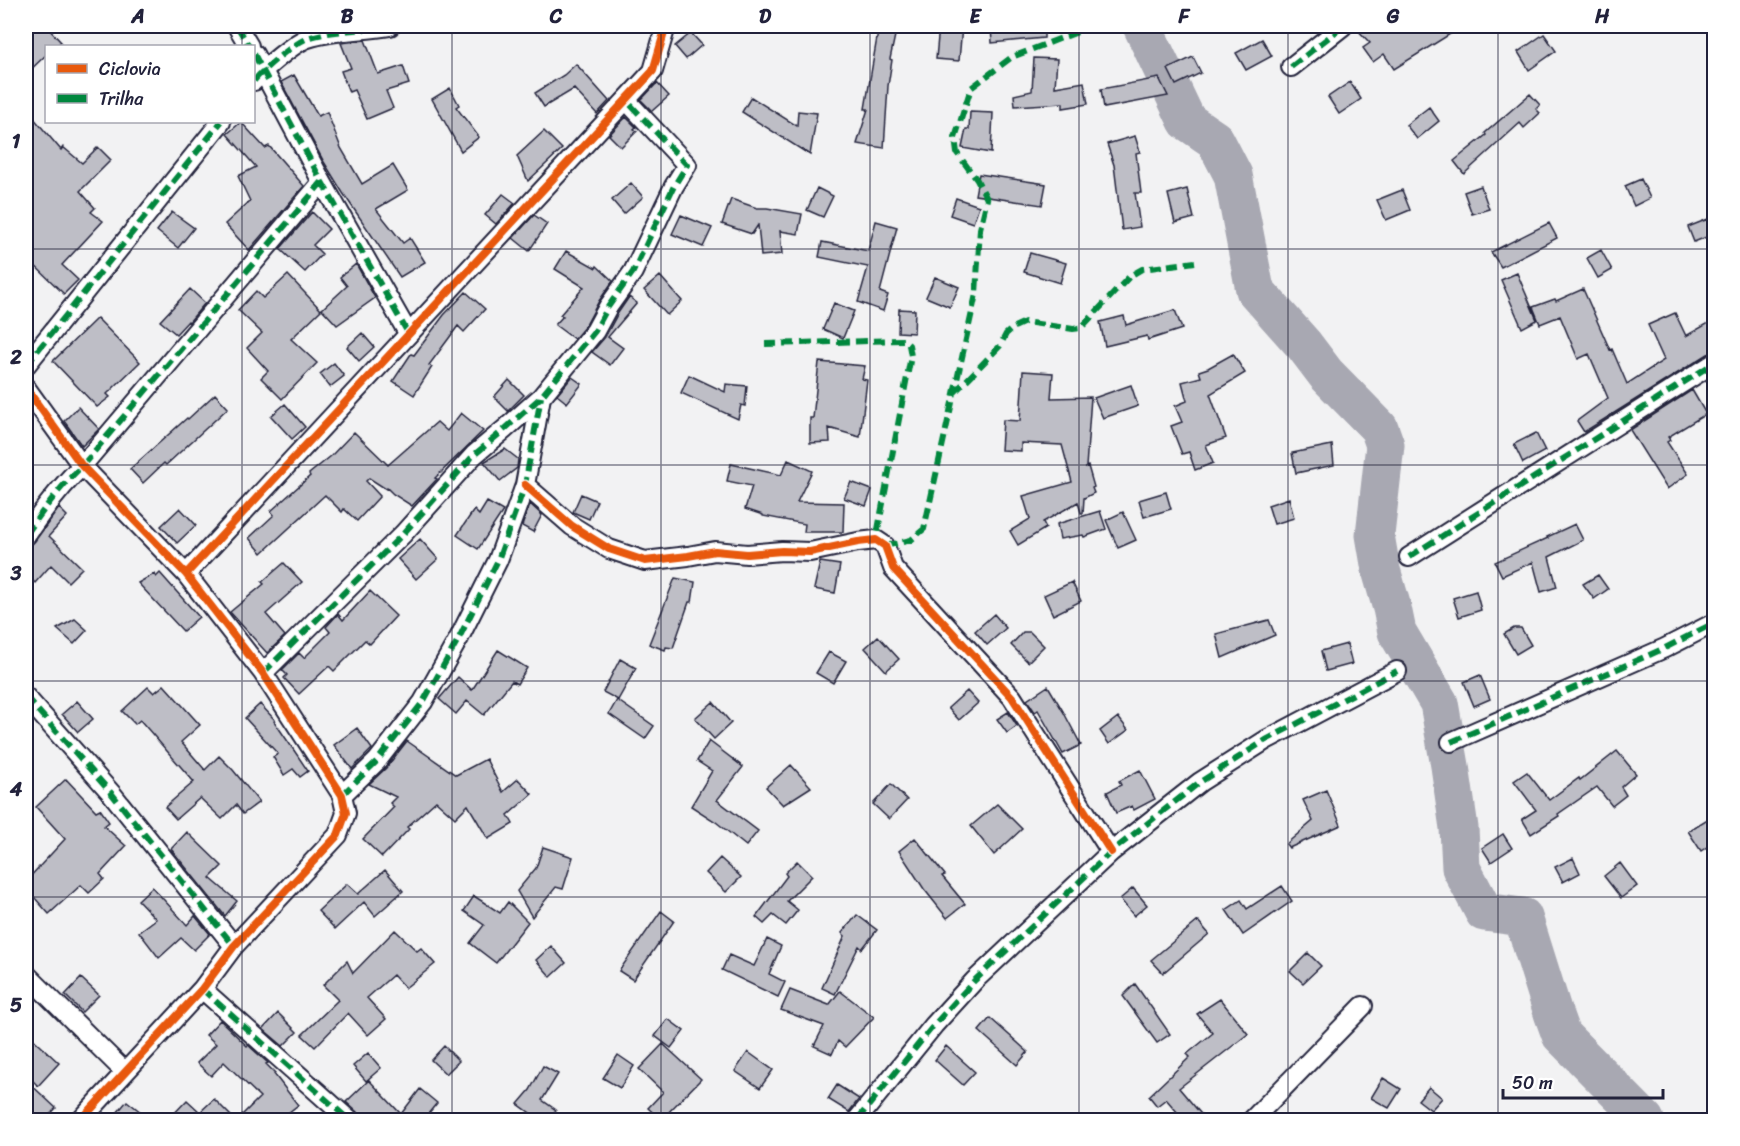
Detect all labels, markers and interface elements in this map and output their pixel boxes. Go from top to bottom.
text: A [130,0,145,34]
text: B [341,0,354,34]
text: C [549,0,563,34]
text: D [759,0,772,34]
text: E [969,0,982,34]
text: F [1178,0,1191,34]
text: G [1386,0,1400,34]
text: H [1594,0,1610,34]
legend [45,45,255,123]
text: Ciclovia [99,53,161,85]
text: Trilha [99,83,144,115]
text: 1 [12,124,21,159]
text: 2 [9,340,22,375]
text: 3 [10,556,22,591]
text: 4 [9,772,23,807]
text: 5 [10,988,22,1023]
scale bar [1503,1062,1664,1100]
text: 50 m [1512,1067,1553,1099]

